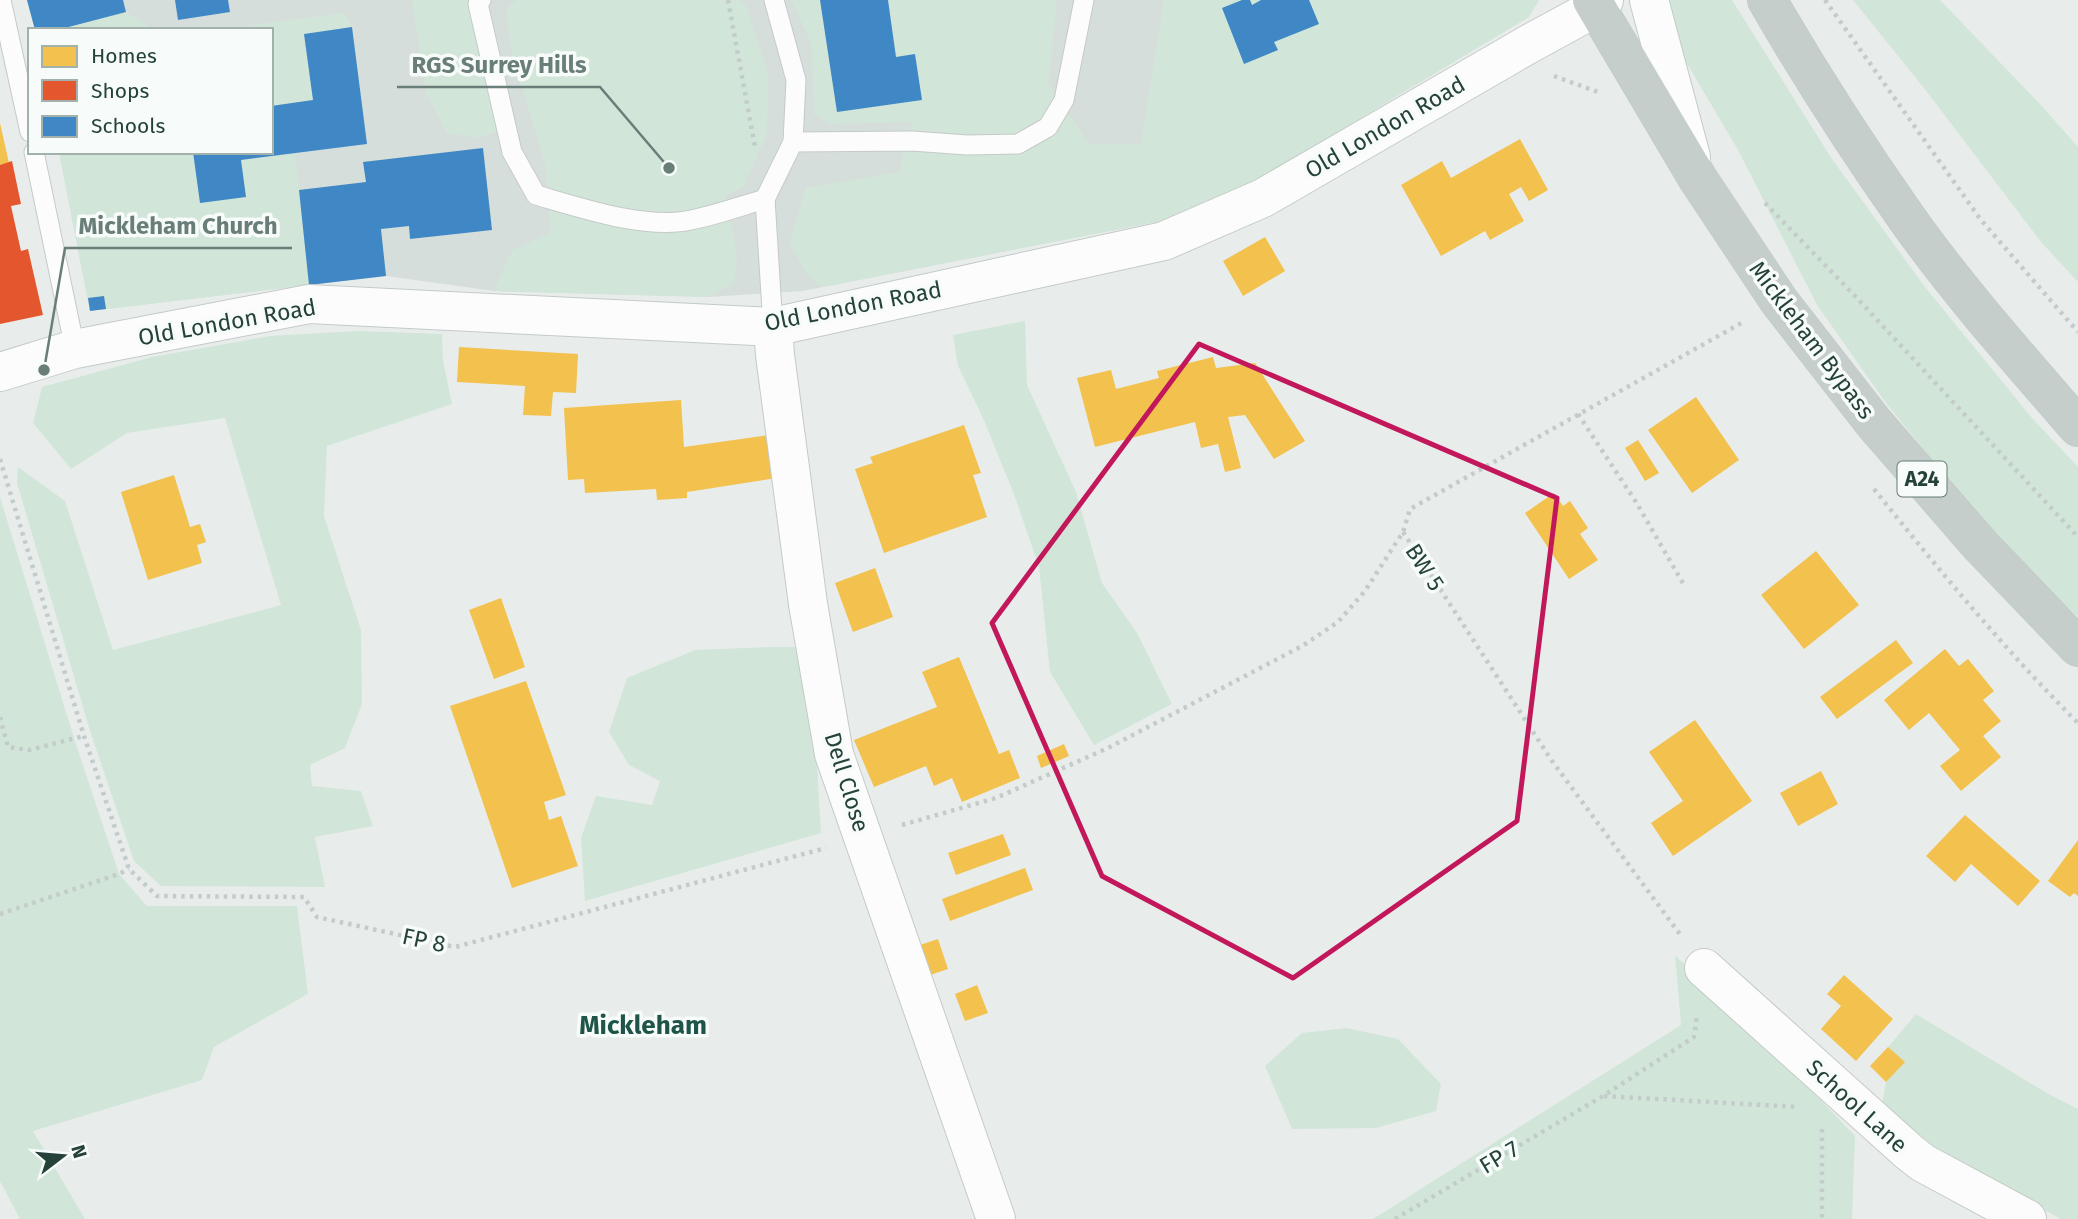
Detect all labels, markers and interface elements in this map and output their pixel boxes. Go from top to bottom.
legend [28,28,273,154]
callout: RGS Surrey Hills [397,42,600,87]
text: Homes [91,43,157,69]
text: RGS Surrey Hills [411,51,587,79]
street label: Old London Road [1300,70,1470,184]
text: Shops [91,78,149,104]
text: Schools [91,113,165,139]
callout: Mickleham Church [65,203,292,248]
text: Mickleham Church [79,212,277,240]
street label: Mickleham Bypass [1744,256,1880,424]
street label: Old London Road [762,275,944,337]
street label: Old London Road [136,293,318,351]
road number: A24 [1898,462,1946,496]
street label: BW 5 [1400,538,1450,596]
street label: Dell Close [819,729,875,835]
street label: FP 8 [400,922,448,958]
district label: Mickleham [579,1010,707,1041]
street label: School Lane [1801,1053,1913,1159]
north arrow [28,1121,98,1191]
street label: FP 7 [1474,1134,1524,1180]
text: N [66,1142,92,1161]

